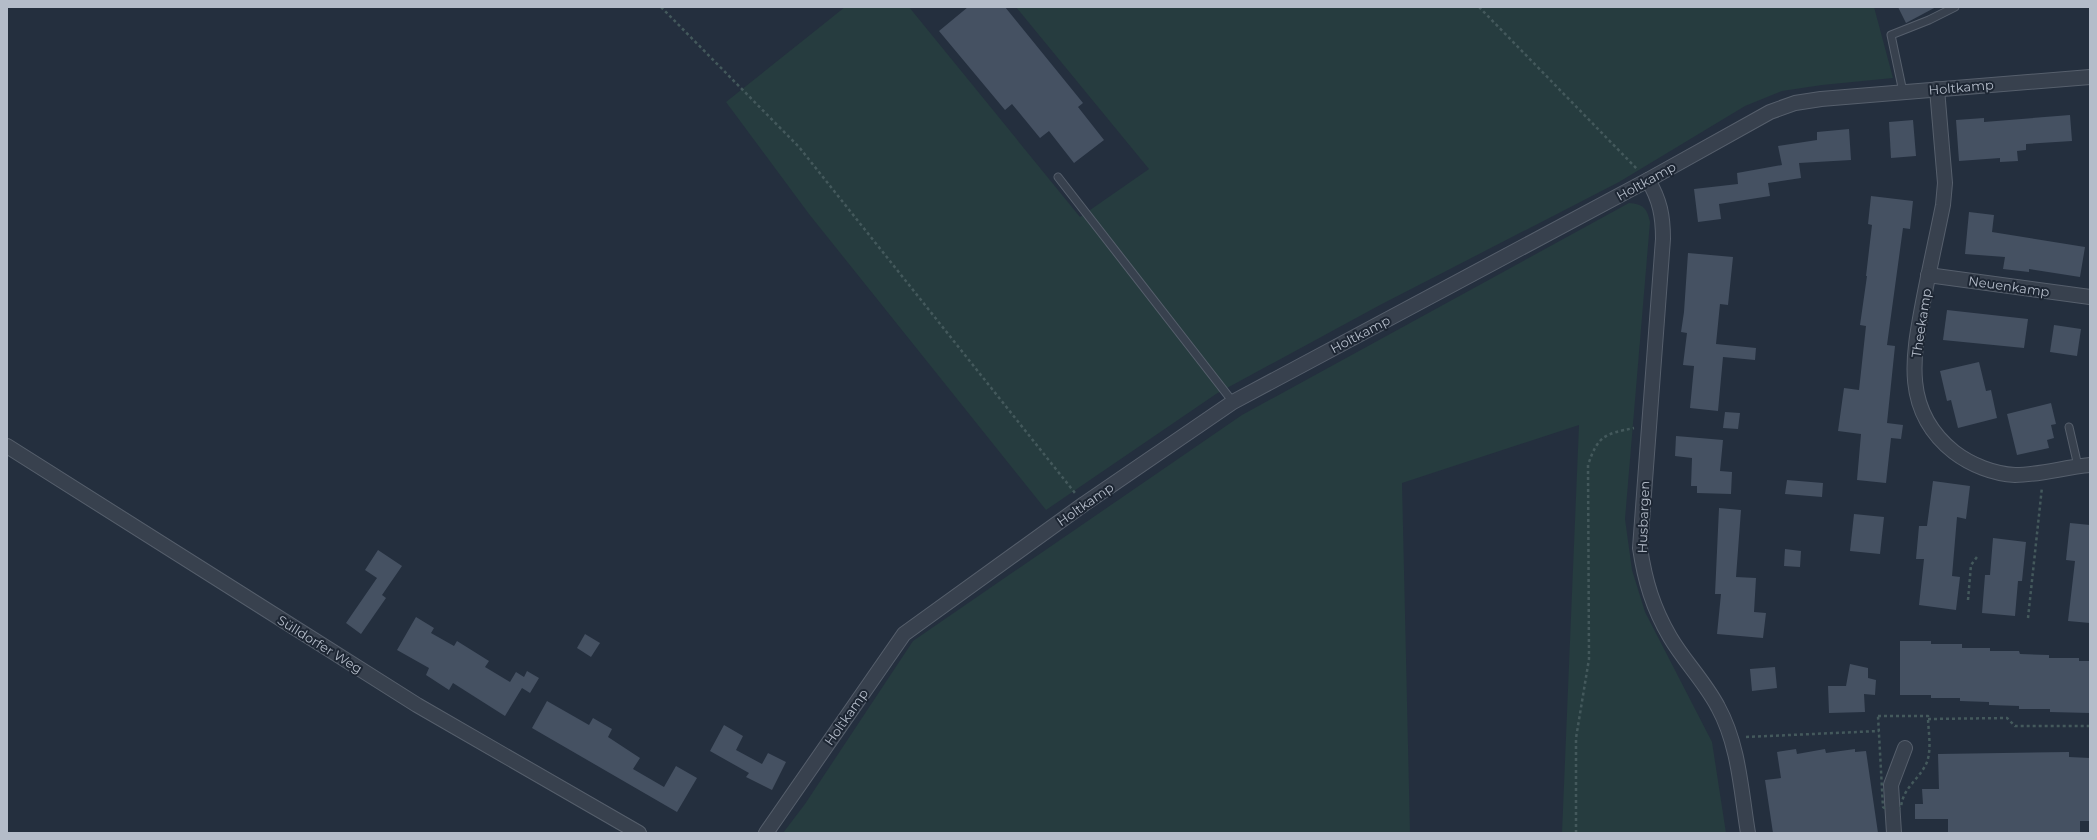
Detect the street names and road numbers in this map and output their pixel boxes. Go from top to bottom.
street label: Holtkamp [1928,76,1994,98]
street label: Holtkamp [1614,158,1679,204]
street label: Neuenkamp [1967,272,2051,300]
street label: Theekamp [1908,287,1934,359]
street label: Holtkamp [1327,312,1393,356]
street label: Holtkamp [1054,479,1116,529]
street label: Husbargen [1634,480,1652,554]
street label: Sülldorfer Weg [275,611,365,677]
street label: Holtkamp [821,686,871,748]

